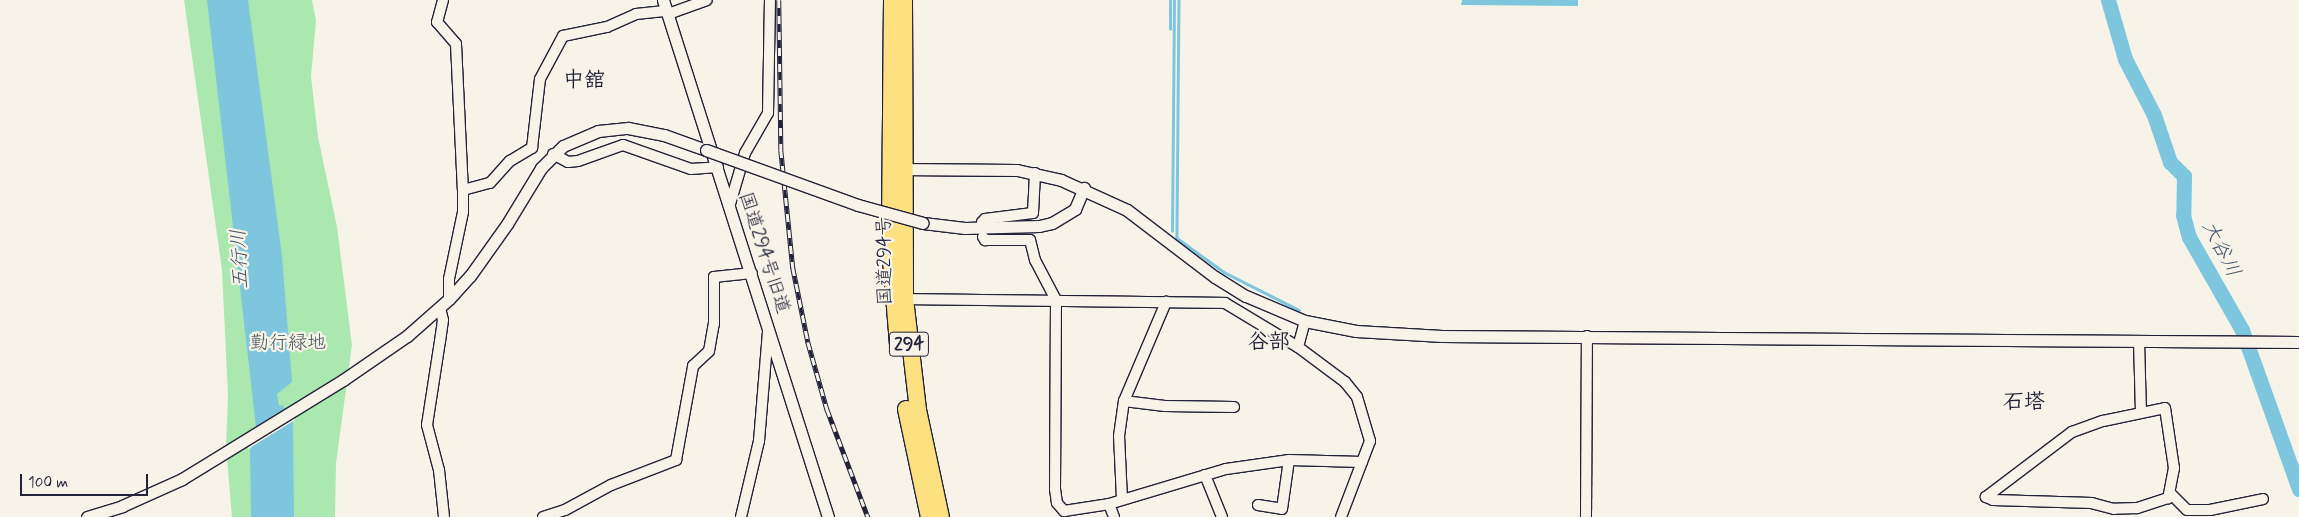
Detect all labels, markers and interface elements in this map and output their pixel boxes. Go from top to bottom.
district label: 中舘 [563,67,605,93]
street label: 国道294号旧道 [734,189,794,317]
street label: 国道294号 [873,216,897,306]
water label: 大谷川 [2197,217,2245,281]
water label: 五行川 [226,228,254,290]
road number: 294 [888,328,930,359]
district label: 谷部 [1248,329,1290,355]
park label: 勤行緑地 [250,332,326,354]
district label: 石塔 [2003,389,2045,415]
scale bar [22,464,150,496]
text: 100 m [28,473,68,493]

